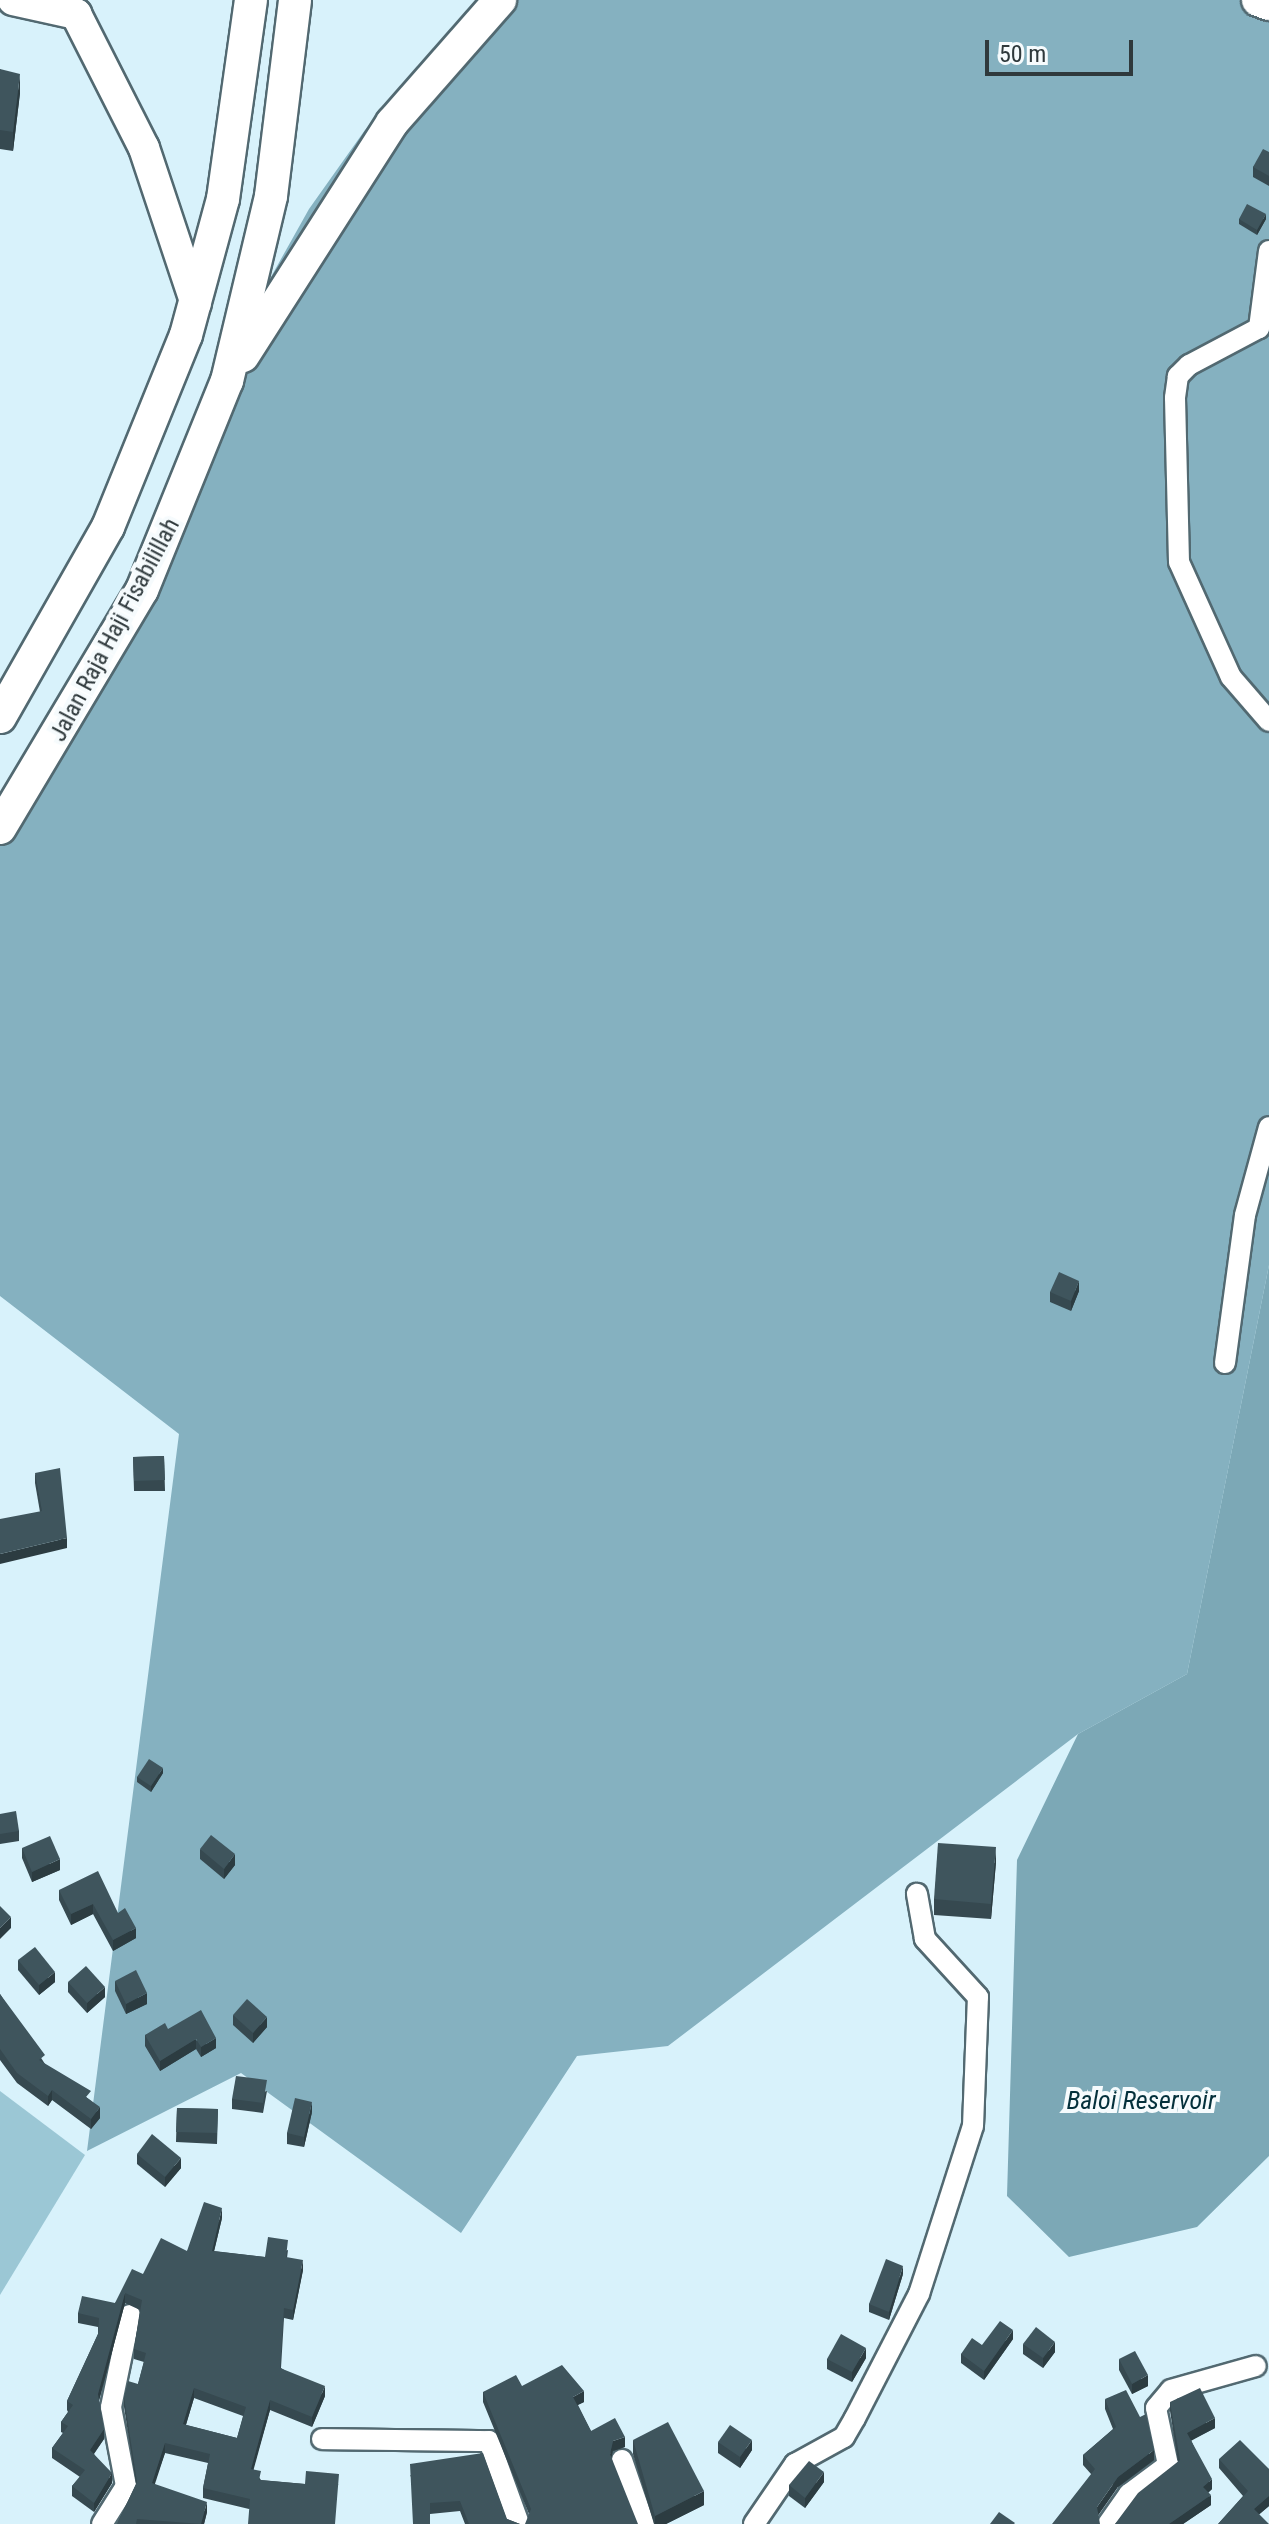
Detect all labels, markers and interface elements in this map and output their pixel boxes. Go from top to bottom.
scale bar [989,24,1137,74]
text: 50 m [999,40,1046,68]
street label: Jalan Raja Haji Fisabilillah [44,513,186,747]
water label: Baloi Reservoir [1066,2085,1216,2117]

